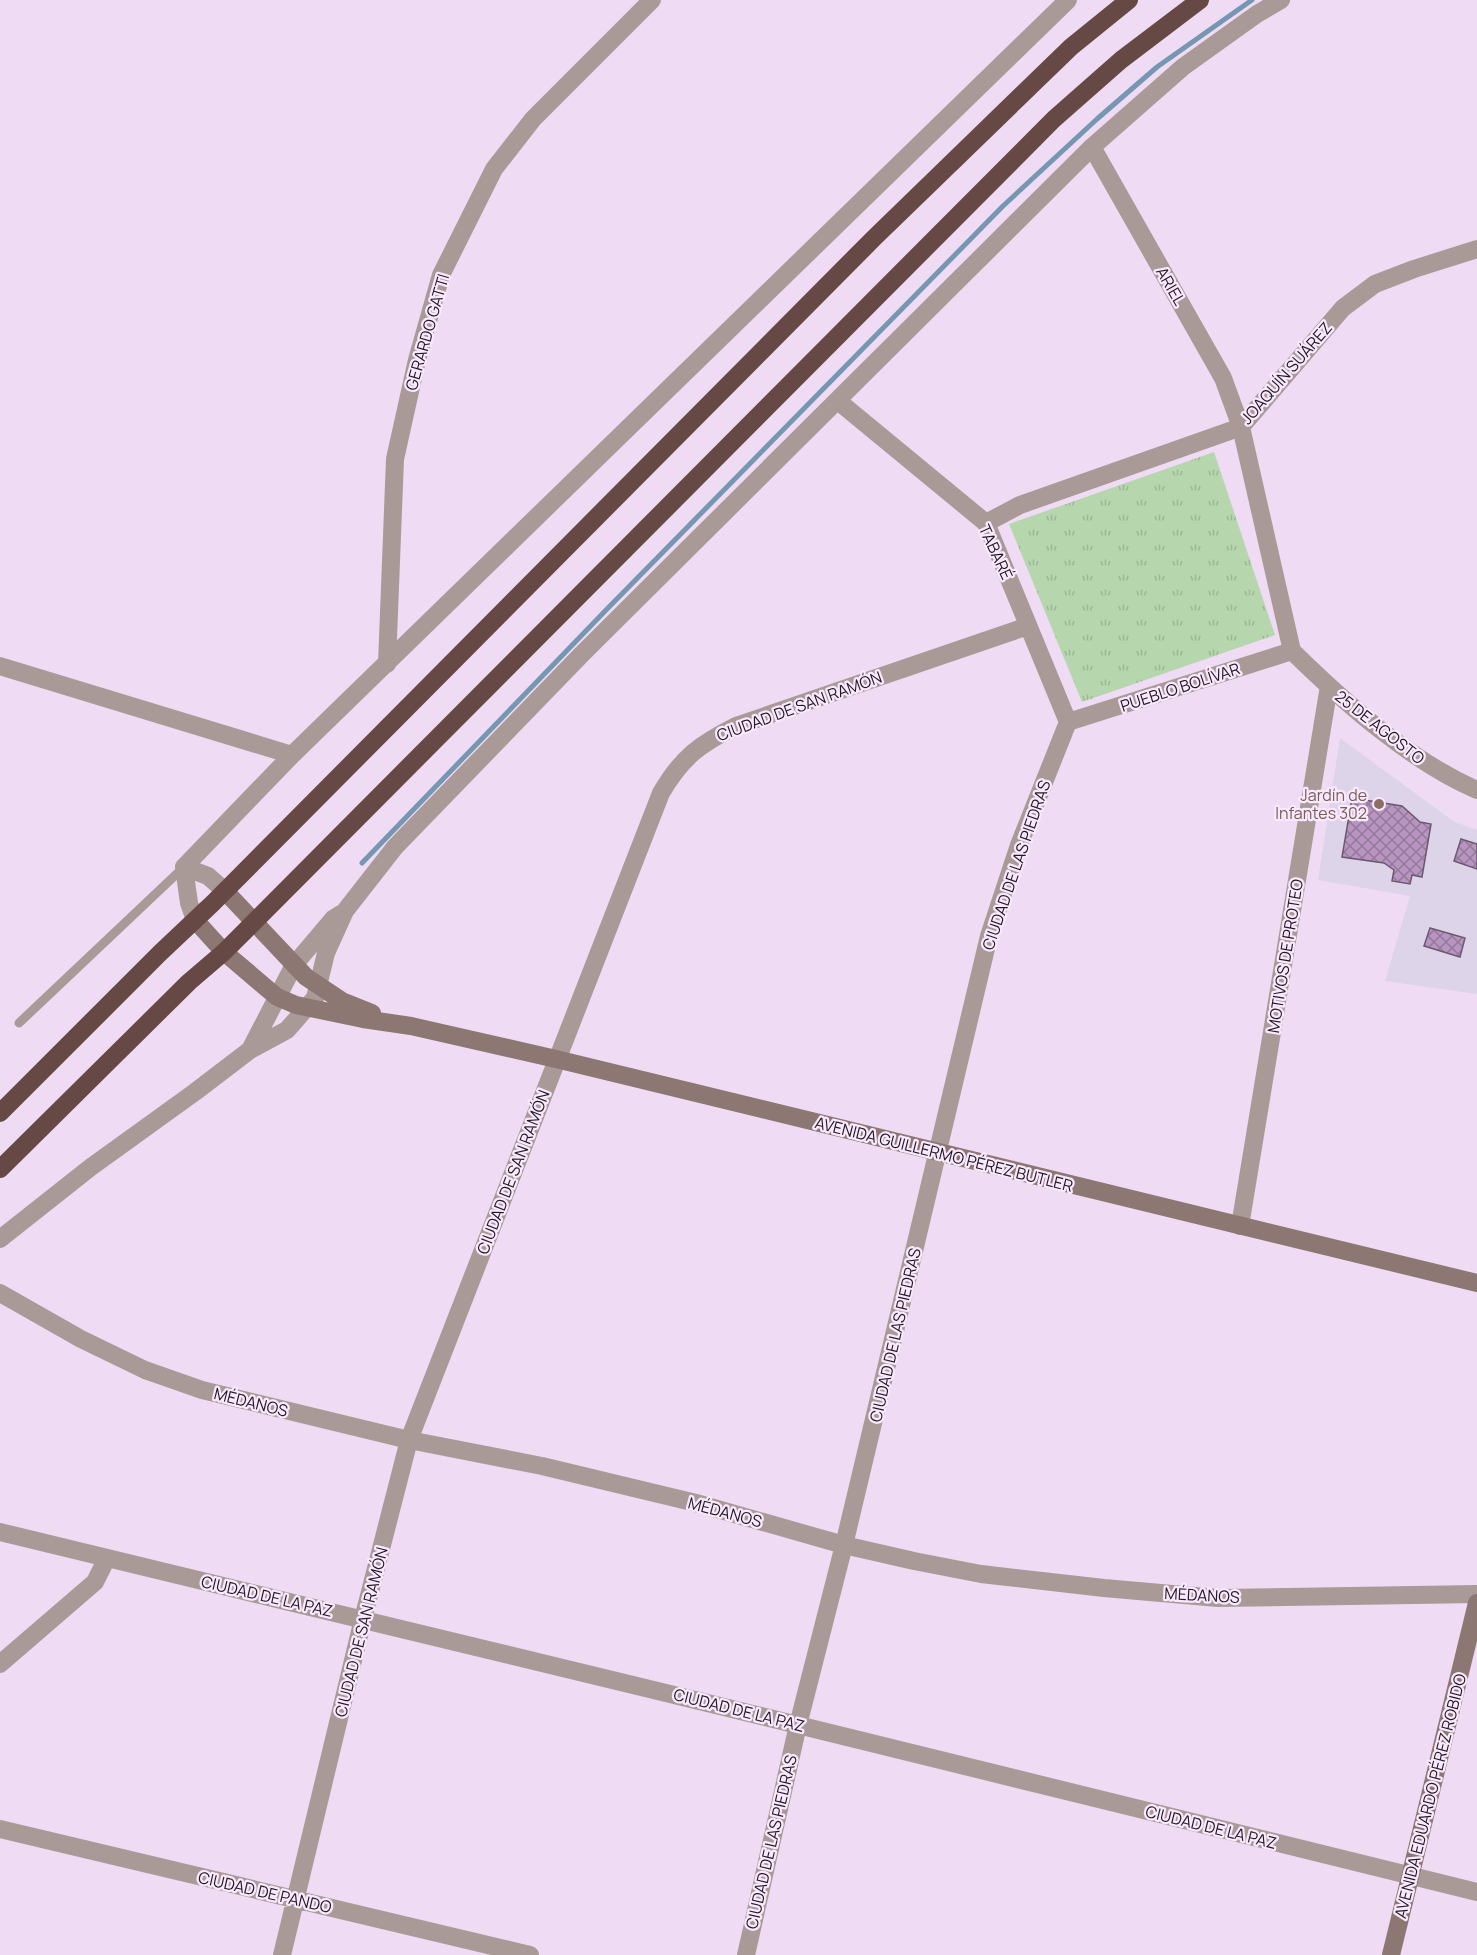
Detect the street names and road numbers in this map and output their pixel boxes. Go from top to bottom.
street label: ARIEL [1151,263,1191,309]
street label: GERARDO GATTI [400,271,454,393]
street label: JOAQUÍN SUÁREZ [1235,317,1337,429]
street label: TABARÉ [974,521,1018,583]
street label: PUEBLO BOLÍVAR [1117,657,1243,717]
street label: CIUDAD DE SAN RAMÓN [713,666,885,746]
street label: 25 DE AGOSTO [1331,685,1430,769]
street label: CIUDAD DE LAS PIEDRAS [977,777,1055,953]
street label: MOTIVOS DE PROTEO [1262,877,1308,1035]
street label: CIUDAD DE SAN RAMÓN [471,1087,555,1257]
street label: AVENIDA GUILLERMO PÉREZ BUTLER [813,1111,1075,1197]
street label: CIUDAD DE LAS PIEDRAS [864,1246,926,1424]
street label: MÉDANOS [212,1382,290,1422]
street label: MÉDANOS [686,1492,764,1532]
street label: CIUDAD DE SAN RAMÓN [329,1545,393,1719]
street label: CIUDAD DE LA PAZ [199,1570,335,1622]
street label: MÉDANOS [1164,1582,1240,1608]
street label: AVENIDA EDUARDO PÉREZ ROBIDO [1389,1671,1471,1921]
street label: CIUDAD DE LA PAZ [671,1683,807,1737]
street label: CIUDAD DE LAS PIEDRAS [740,1753,802,1931]
street label: CIUDAD DE LA PAZ [1143,1800,1279,1854]
street label: CIUDAD DE PANDO [196,1866,334,1918]

